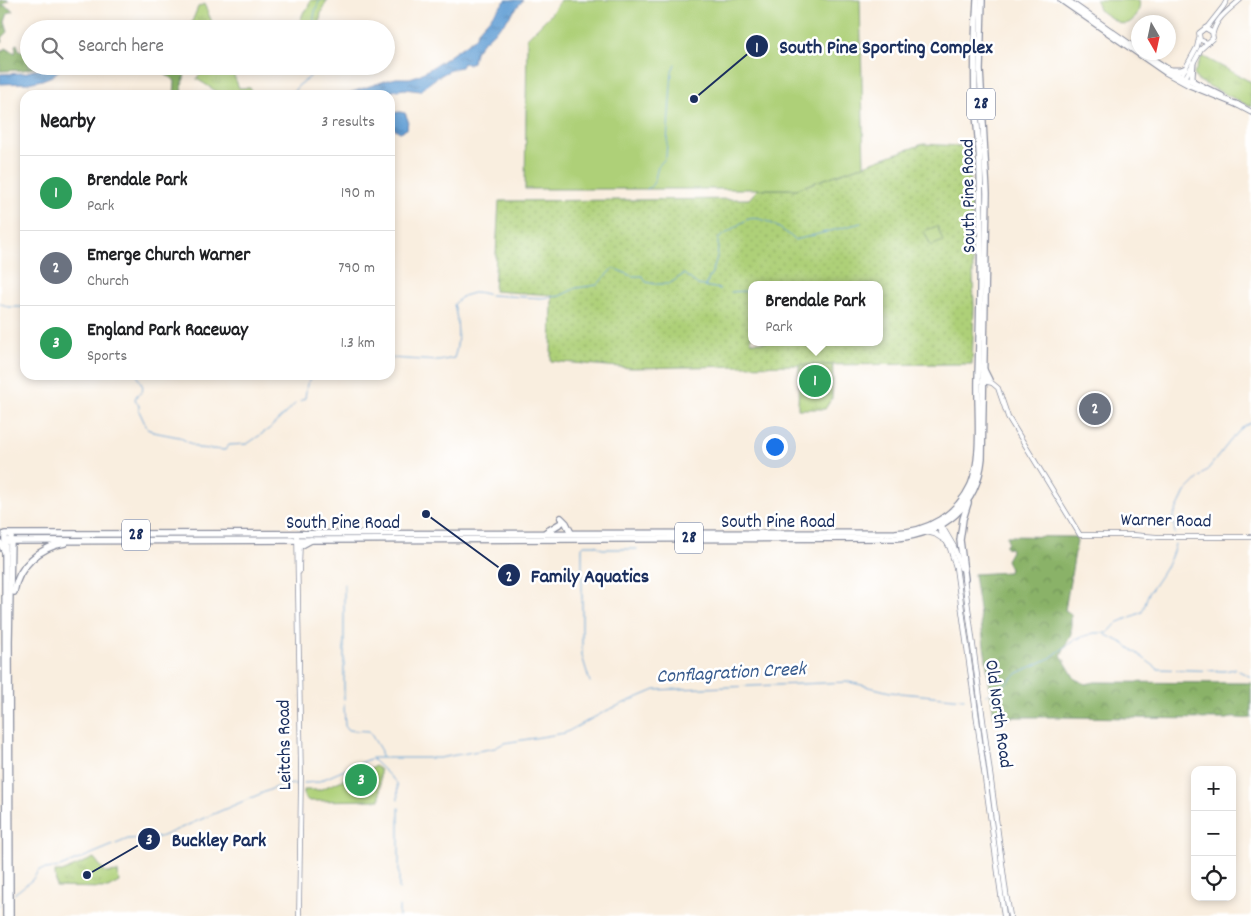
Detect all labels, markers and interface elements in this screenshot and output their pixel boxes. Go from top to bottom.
north arrow [1131,15,1176,60]
search box [20,20,395,75]
callout: South Pine Sporting Complex [744,29,1003,64]
icon: search [38,34,66,62]
text: Search here [78,34,164,61]
text: South Pine Sporting Complex [779,35,993,63]
text: 1 [755,38,759,60]
road number: 28 [967,88,995,120]
text: Nearby [40,108,95,138]
text: 3 results [321,111,375,134]
street label: South Pine Road [956,139,984,253]
text: Brendale Park [87,168,188,195]
text: 1 [54,182,58,205]
text: 190 m [341,182,375,205]
text: Park [87,195,114,218]
text: Emerge Church Warner [87,243,250,270]
text: 2 [53,257,60,280]
text: 790 m [338,257,375,280]
text: Church [87,270,129,293]
popup [748,281,883,346]
text: Brendale Park [765,289,866,316]
text: Park [765,316,792,339]
text: England Park Raceway [87,318,248,345]
text: 3 [52,332,60,355]
text: 1.3 km [341,332,375,355]
text: Sports [87,345,127,368]
pin: 1 [799,362,831,400]
pin: 2 [1079,390,1111,428]
your location [762,434,788,460]
street label: Warner Road [1120,508,1212,536]
street label: South Pine Road [721,510,835,537]
street label: South Pine Road [286,511,400,538]
road number: 28 [122,520,150,550]
road number: 28 [675,522,703,554]
callout: Family Aquatics [496,558,660,593]
text: Family Aquatics [531,564,649,592]
text: 2 [506,567,512,589]
water label: Conflagration Creek [655,656,808,692]
street label: Old North Road [976,658,1018,770]
street label: Leitchs Road [272,699,300,791]
pin: 3 [345,761,377,799]
map controls [1191,766,1236,901]
button: + [1191,766,1236,811]
button: − [1191,811,1236,856]
callout: Buckley Park [137,821,276,856]
text: Buckley Park [172,828,266,856]
text: 3 [146,830,153,852]
button: locate [1191,856,1236,901]

